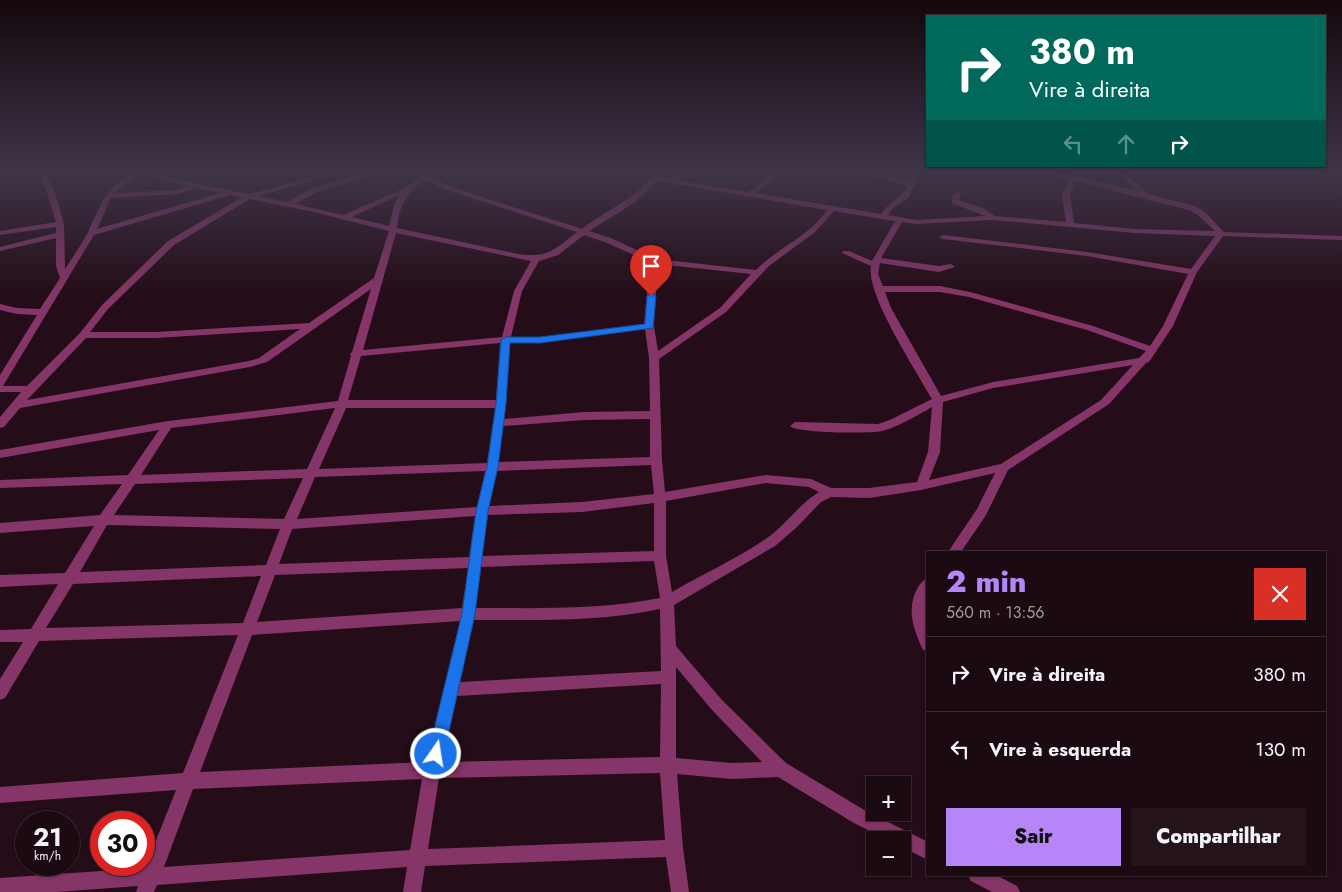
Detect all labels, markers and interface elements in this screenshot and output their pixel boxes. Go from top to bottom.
text: 380 m [1029,27,1135,77]
icon: right [946,35,1011,100]
text: Vire à direita [1029,73,1150,105]
icon: left [1059,130,1087,158]
icon: ahead [1112,130,1140,158]
icon: right [1165,130,1193,158]
pin [630,245,672,296]
icon: arrive [637,252,665,280]
text: 2 min [946,560,1027,603]
button: close [1254,568,1306,620]
text: 560 m · 13:56 [946,601,1045,624]
icon: right [946,660,974,688]
text: Vire à direita [989,661,1105,688]
text: 380 m [1253,661,1306,688]
position arrow [409,727,461,779]
icon: left [946,735,974,763]
text: Vire à esquerda [989,736,1131,763]
text: 130 m [1255,736,1306,763]
map controls [866,776,911,876]
button: + [866,776,911,821]
button: Sair [946,808,1121,866]
button: Compartilhar [1131,808,1306,866]
speed limit sign: 30 [90,811,155,876]
text: 21 [33,819,62,855]
button: − [866,831,911,876]
text: km/h [34,847,61,865]

